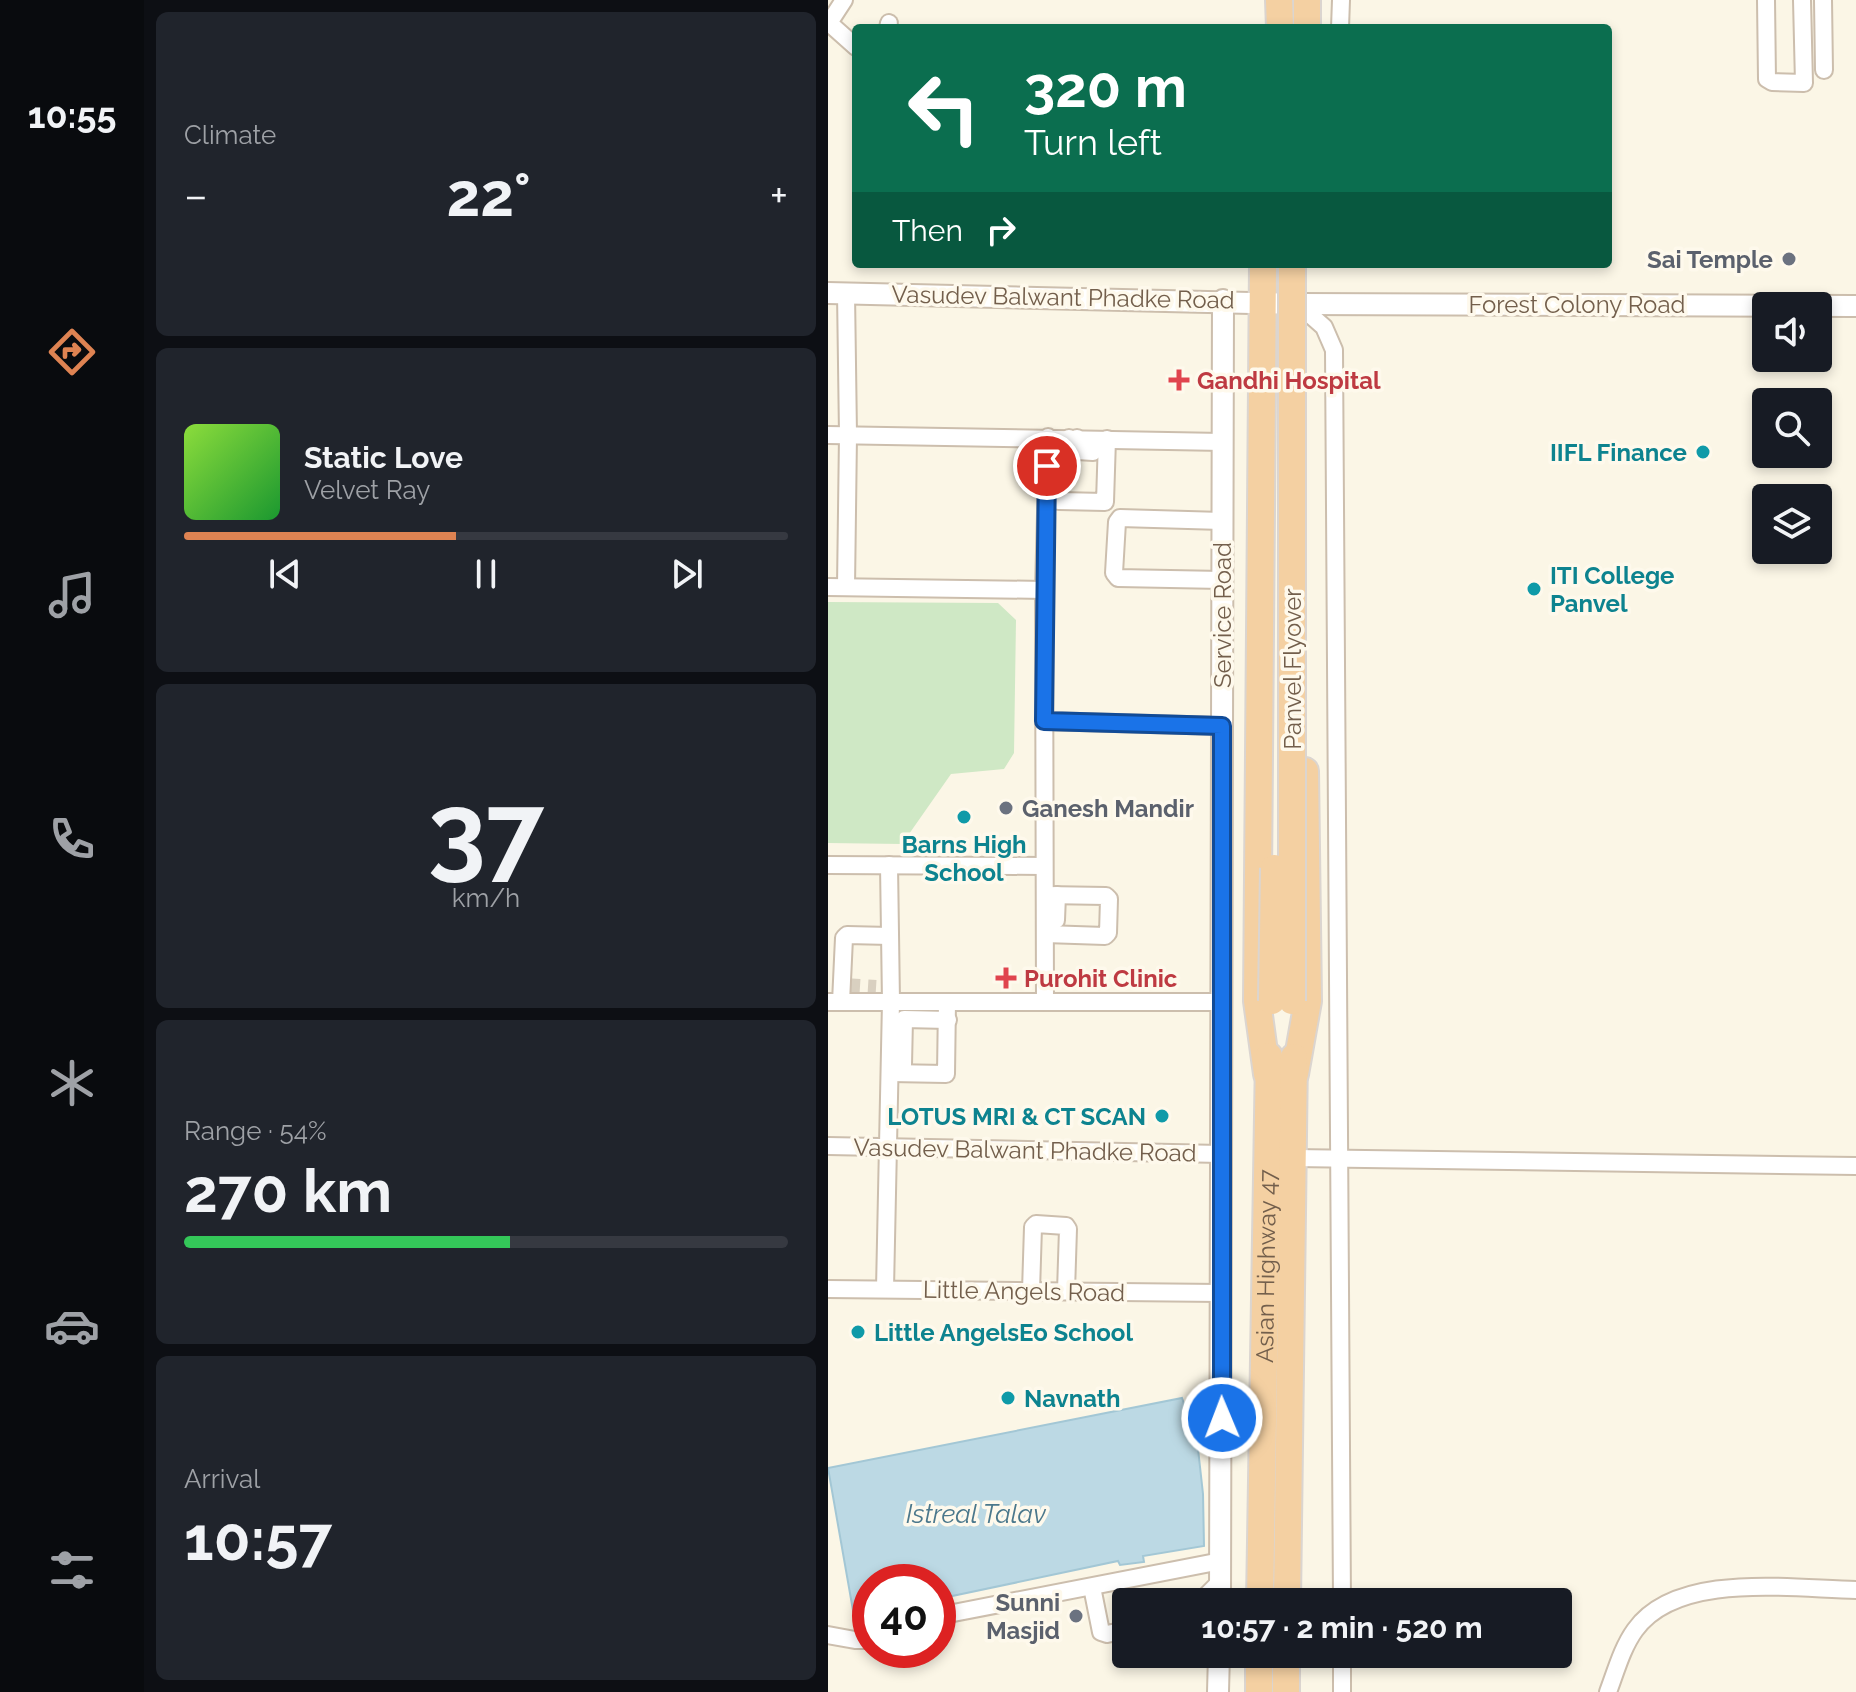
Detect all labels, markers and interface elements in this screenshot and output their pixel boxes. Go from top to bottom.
text: 320 m [1024,54,1187,120]
icon: left [892,56,996,160]
text: 10:55 [28,94,116,136]
text: Climate [184,120,276,150]
text: Turn left [1024,121,1162,163]
text: 22° [447,160,531,230]
text: − [184,170,208,221]
text: + [770,170,788,221]
icon: right [979,208,1023,252]
text: Then [892,213,963,248]
place label: Sai Temple [1647,245,1773,274]
marker: Sai Temple [1780,250,1798,268]
street label: Vasudev Balwant Phadke Road [891,280,1235,314]
street label: Forest Colony Road [1469,290,1685,319]
map controls [1752,292,1832,564]
button: sound [1752,292,1832,372]
icon: directions [44,324,100,380]
place label: Gandhi Hospital [1197,366,1381,395]
marker: Gandhi Hospital [1168,369,1190,391]
button: search [1752,388,1832,468]
pin [1013,432,1081,500]
place label: IIFL Finance [1550,438,1687,467]
text: Static Love [304,440,463,475]
marker: IIFL Finance [1694,443,1712,461]
icon: arrive [1025,444,1069,488]
text: Velvet Ray [304,475,430,505]
button: layers [1752,484,1832,564]
street label: Service Road [1208,542,1237,688]
icon: previous [263,552,307,596]
icon: pause [464,552,508,596]
icon: next [665,552,709,596]
place label: ITI College Panvel [1550,561,1674,618]
icon: music [44,567,100,623]
marker: ITI College Panvel [1525,580,1543,598]
street label: Panvel Flyover [1278,588,1307,750]
text: 37 [428,770,544,892]
place label: Ganesh Mandir [1022,794,1194,823]
marker: Ganesh Mandir [997,799,1015,817]
marker: Barns High School [955,808,973,826]
icon: phone [44,811,100,867]
place label: Barns High School [901,830,1027,887]
text: km/h [452,883,520,913]
place label: Purohit Clinic [1024,964,1178,993]
marker: Purohit Clinic [995,967,1017,989]
icon: climate [44,1055,100,1111]
place label: LOTUS MRI & CT SCAN [887,1102,1146,1131]
marker: LOTUS MRI & CT SCAN [1153,1107,1171,1125]
text: Range · 54% [184,1116,327,1146]
street label: Vasudev Balwant Phadke Road [853,1133,1197,1167]
text: 270 km [184,1156,392,1226]
street label: Asian Highway 47 [1249,1169,1282,1363]
street label: Little Angels Road [923,1275,1125,1307]
icon: car [44,1298,100,1354]
place label: Little AngelsEo School [874,1318,1133,1347]
marker: Little AngelsEo School [849,1323,867,1341]
position arrow [1180,1376,1264,1460]
place label: Navnath [1024,1384,1121,1413]
marker: Navnath [999,1389,1017,1407]
text: Arrival [184,1464,260,1494]
water label: Istreal Talav [906,1499,1046,1529]
text: 10:57 [184,1504,332,1574]
icon: filters [44,1542,100,1598]
speed limit sign: 40 [852,1564,956,1668]
place label: Sunni Masjid [986,1588,1060,1645]
marker: Sunni Masjid [1067,1607,1085,1625]
text: 10:57 · 2 min · 520 m [1201,1610,1483,1645]

